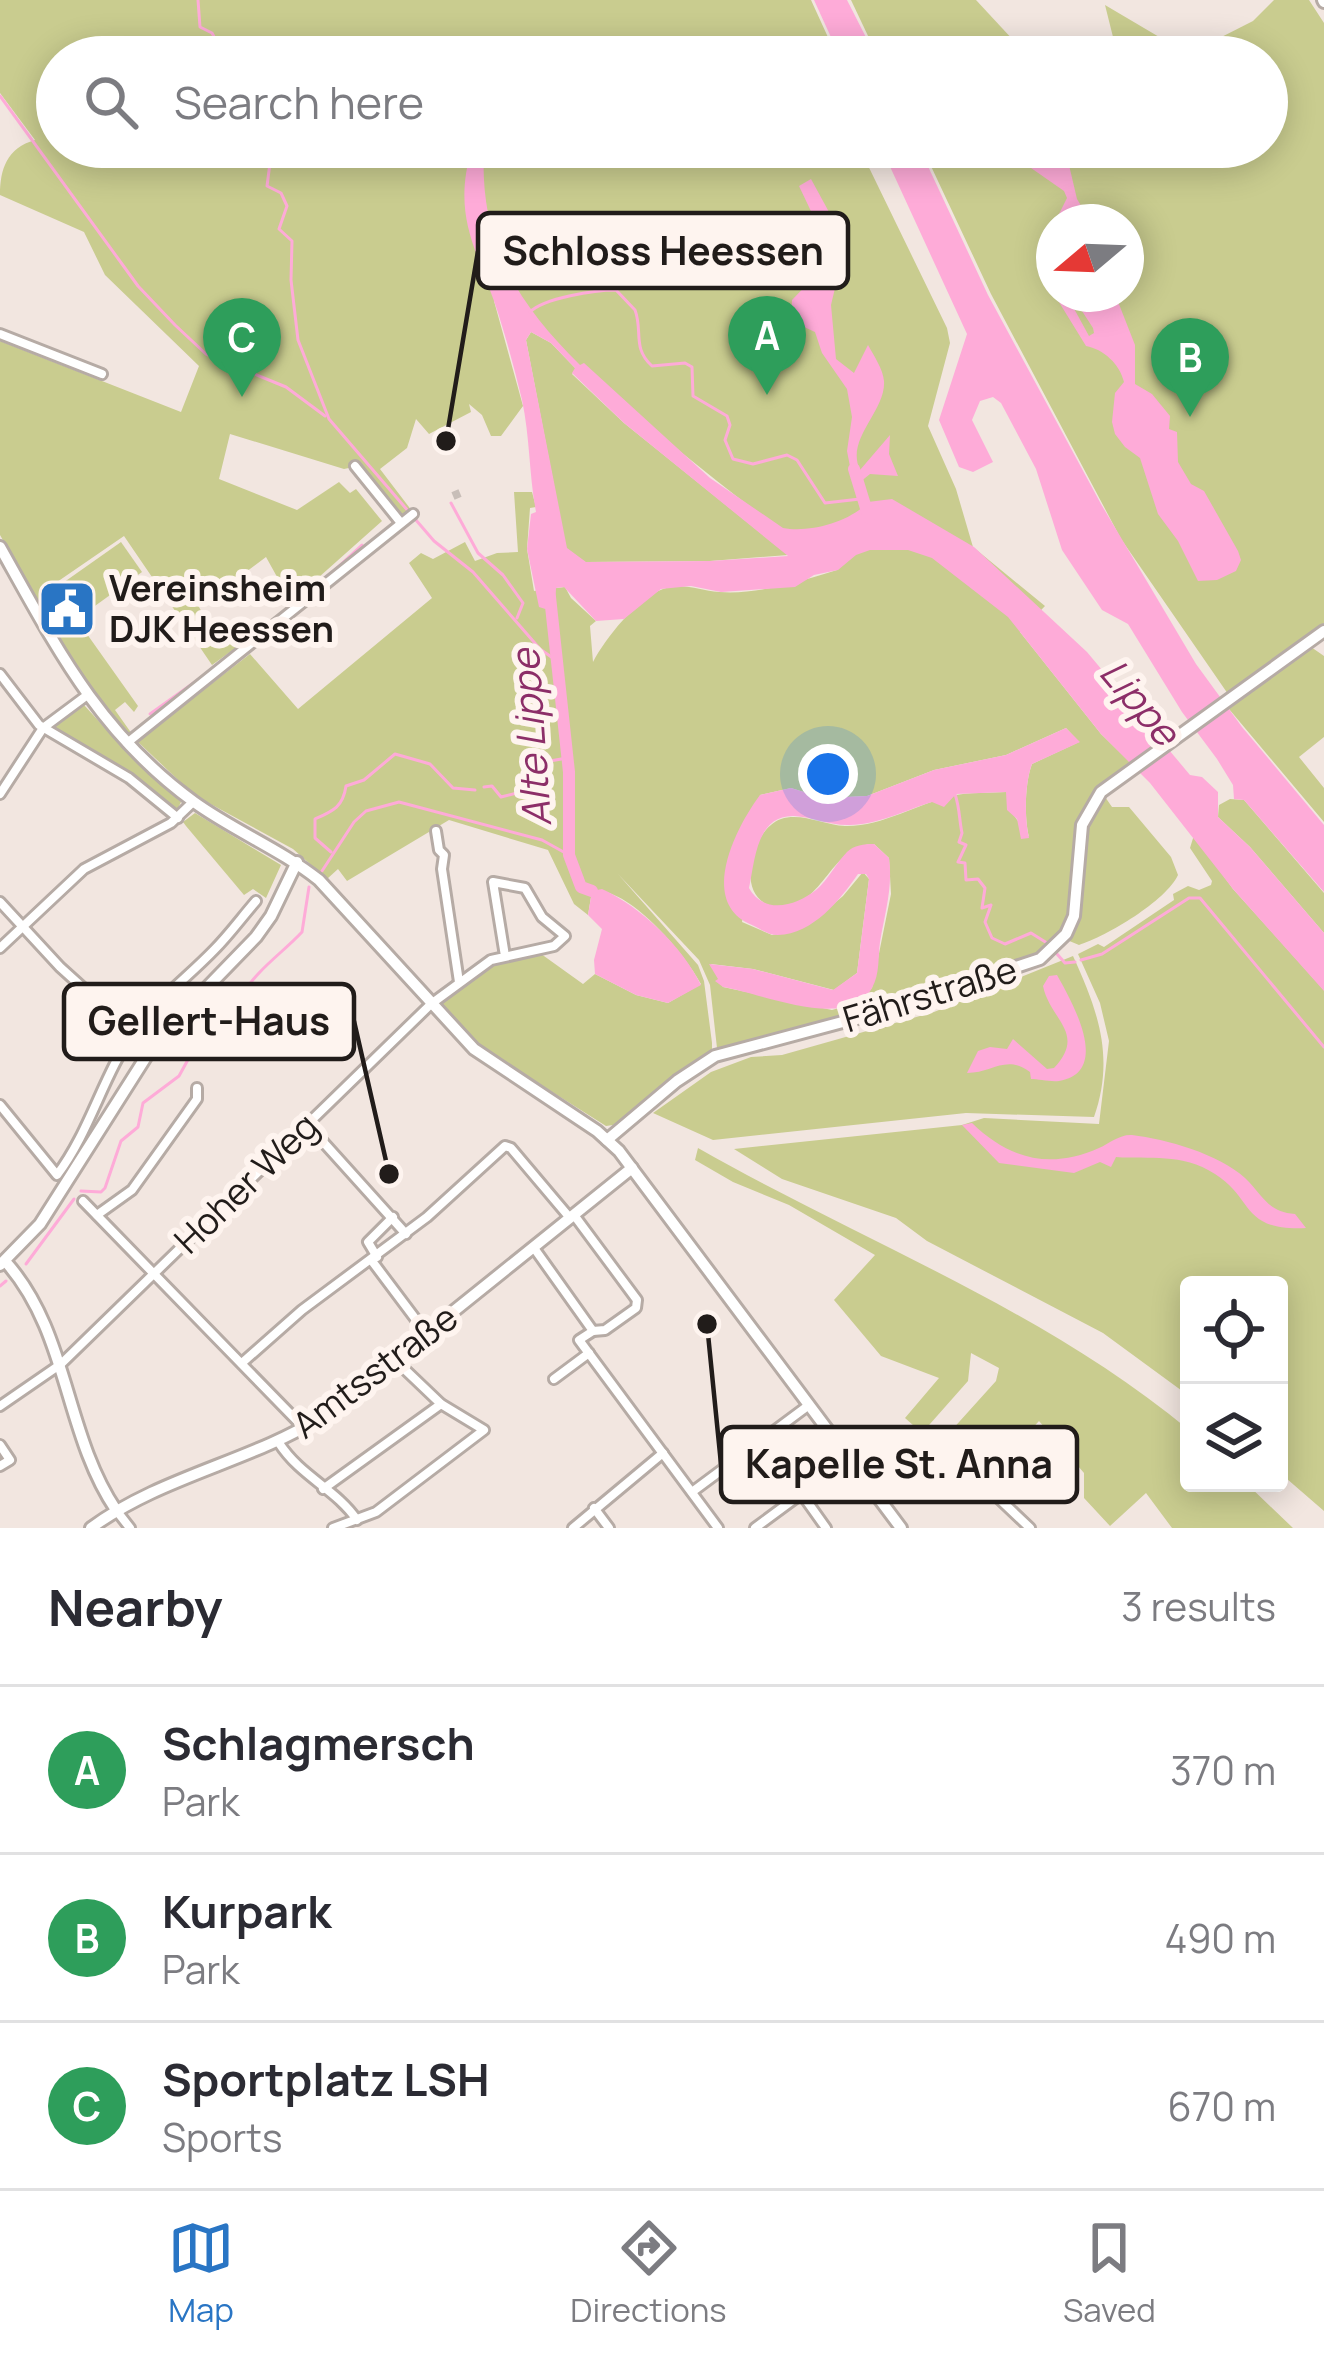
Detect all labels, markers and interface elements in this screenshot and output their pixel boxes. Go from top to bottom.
search box [36,36,1288,168]
icon: search [78,69,144,135]
text: Search here [174,71,424,133]
north arrow [1036,204,1144,312]
callout: Schloss Heessen [478,213,848,288]
text: Schloss Heessen [502,223,824,277]
pin: A [728,296,806,395]
pin: C [203,298,281,397]
pin: B [1151,318,1229,417]
place label: Vereinsheim DJK Heessen [109,563,334,653]
public building icon: Vereinsheim DJK Heessen [36,578,98,640]
water label: Alte Lippe [497,646,563,828]
water label: Lippe [1089,646,1194,758]
your location [798,744,858,804]
street label: Fährstraße [837,944,1023,1043]
callout: Gellert-Haus [64,984,354,1059]
text: Gellert-Haus [88,993,330,1047]
street label: Hoher Weg [163,1102,328,1264]
map controls [1180,1276,1288,1492]
button: locate [1180,1276,1288,1384]
street label: Amtsstraße [282,1292,467,1449]
button: layers [1180,1384,1288,1492]
callout: Kapelle St. Anna [721,1427,1077,1502]
text: Kapelle St. Anna [745,1436,1053,1490]
text: Nearby [48,1572,223,1641]
text: 3 results [1121,1579,1276,1633]
text: Schlagmersch [162,1712,475,1774]
text: A [74,1743,100,1797]
text: 370 m [1170,1743,1276,1797]
text: Park [162,1774,240,1828]
text: Kurpark [162,1880,331,1942]
text: B [75,1911,99,1965]
text: 490 m [1165,1911,1276,1965]
text: Park [162,1942,240,1996]
text: Sportplatz LSH [162,2048,489,2110]
text: C [73,2079,101,2133]
text: 670 m [1168,2079,1276,2133]
text: Sports [162,2110,282,2164]
tab: Map [168,2215,234,2332]
tab: Directions [570,2215,727,2332]
tab: Saved [1063,2215,1156,2332]

